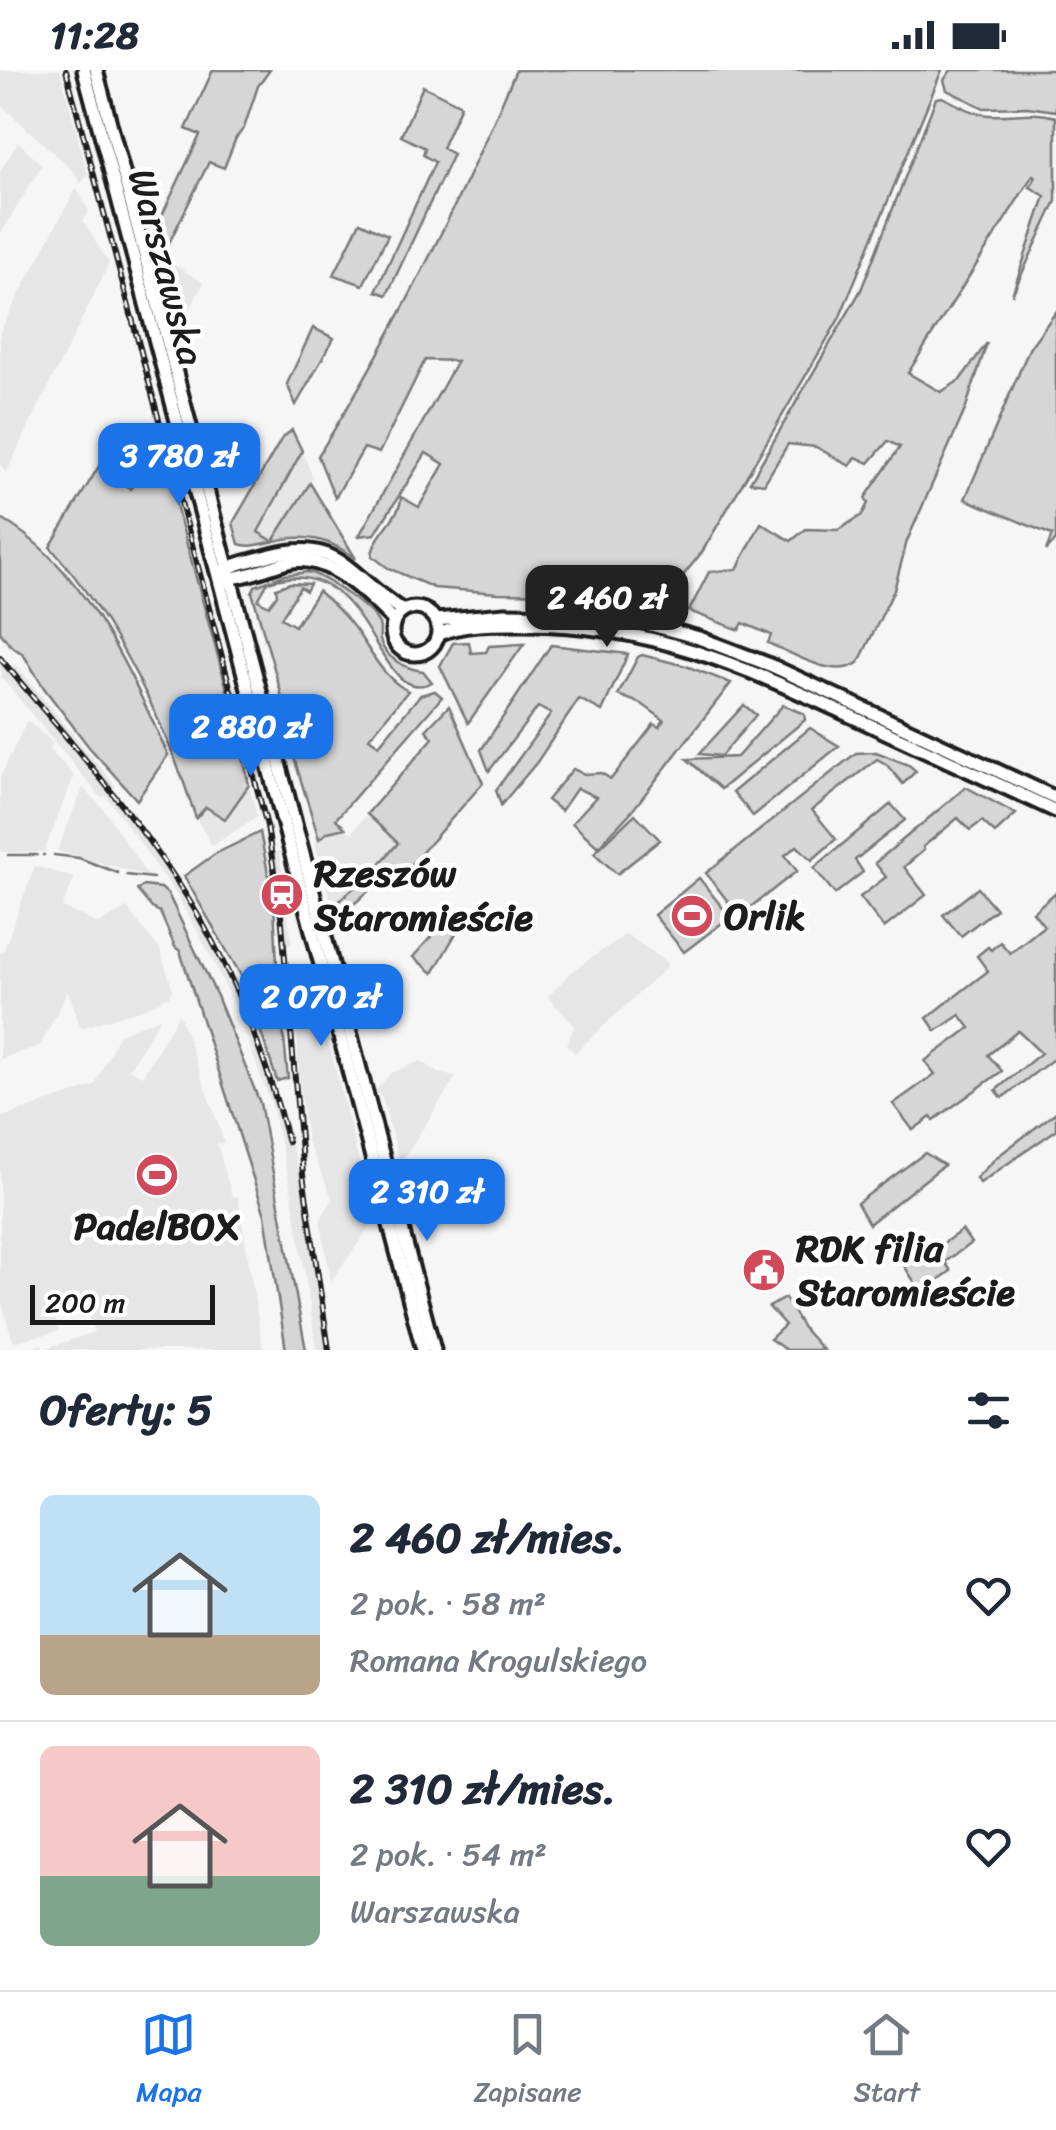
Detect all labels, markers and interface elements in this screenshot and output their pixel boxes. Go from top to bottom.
text: 11:28 [50,2,139,69]
street label: Warszawska [108,161,225,373]
pin: 3 780 zł [76,423,282,508]
text: 3 780 zł [120,427,238,484]
pin: 2 460 zł [504,565,710,650]
text: 2 460 zł [547,569,667,626]
pin: 2 880 zł [148,694,354,779]
text: 2 880 zł [191,698,311,755]
place label: Rzeszów Staromieście [313,840,534,951]
station icon: Rzeszów Staromieście [259,872,305,918]
place label: Orlik [724,883,806,950]
sports icon: Orlik [669,893,715,939]
pin: 2 070 zł [218,964,424,1049]
text: 2 070 zł [261,968,381,1025]
sports icon: PadelBOX [134,1152,180,1198]
pin: 2 310 zł [324,1159,530,1244]
text: 2 310 zł [371,1163,483,1220]
place label: PadelBOX [74,1193,240,1260]
place label: RDK filia Staromieście [795,1215,1016,1326]
public building icon: RDK filia Staromieście [741,1247,787,1293]
text: 200 m [45,1278,125,1327]
scale bar [30,1280,215,1324]
text: Oferty: 5 [40,1373,213,1447]
icon: filters [961,1383,1016,1438]
text: 2 460 zł/mies. [350,1501,625,1575]
icon: home [120,1535,240,1655]
icon: heart [961,1568,1016,1623]
text: 2 pok. · 58 m² [350,1575,546,1632]
text: Romana Krogulskiego [350,1632,647,1689]
text: 2 310 zł/mies. [350,1752,616,1826]
icon: home [120,1786,240,1906]
icon: heart [961,1819,1016,1874]
text: 2 pok. · 54 m² [350,1826,547,1883]
text: Warszawska [350,1883,520,1940]
tab: Mapa [136,2007,202,2116]
tab: Zapisane [473,2007,582,2116]
tab: Start [853,2007,920,2116]

